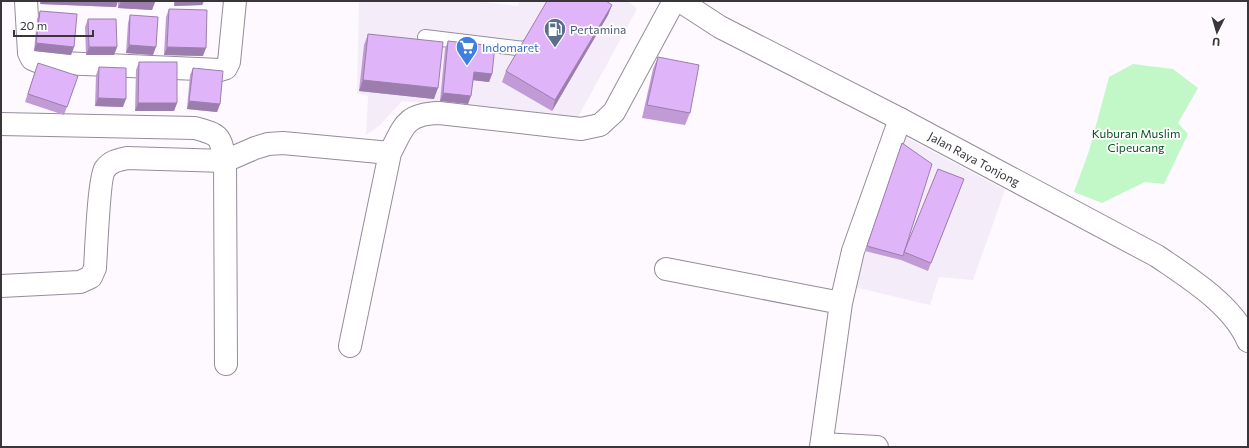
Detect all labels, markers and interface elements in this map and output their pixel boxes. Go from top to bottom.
scale bar [14,12,93,38]
north arrow [1197,12,1237,52]
fuel station icon: Pertamina [542,16,568,49]
text: 20 m [20,18,47,32]
place label: Pertamina [570,22,626,36]
supermarket icon: Indomaret [454,34,480,67]
text: U [1212,36,1221,49]
place label: Indomaret [482,40,539,54]
park label: Kuburan Muslim Cipeucang [1092,126,1180,154]
street label: Jalan Raya Tonjong [926,128,1023,189]

